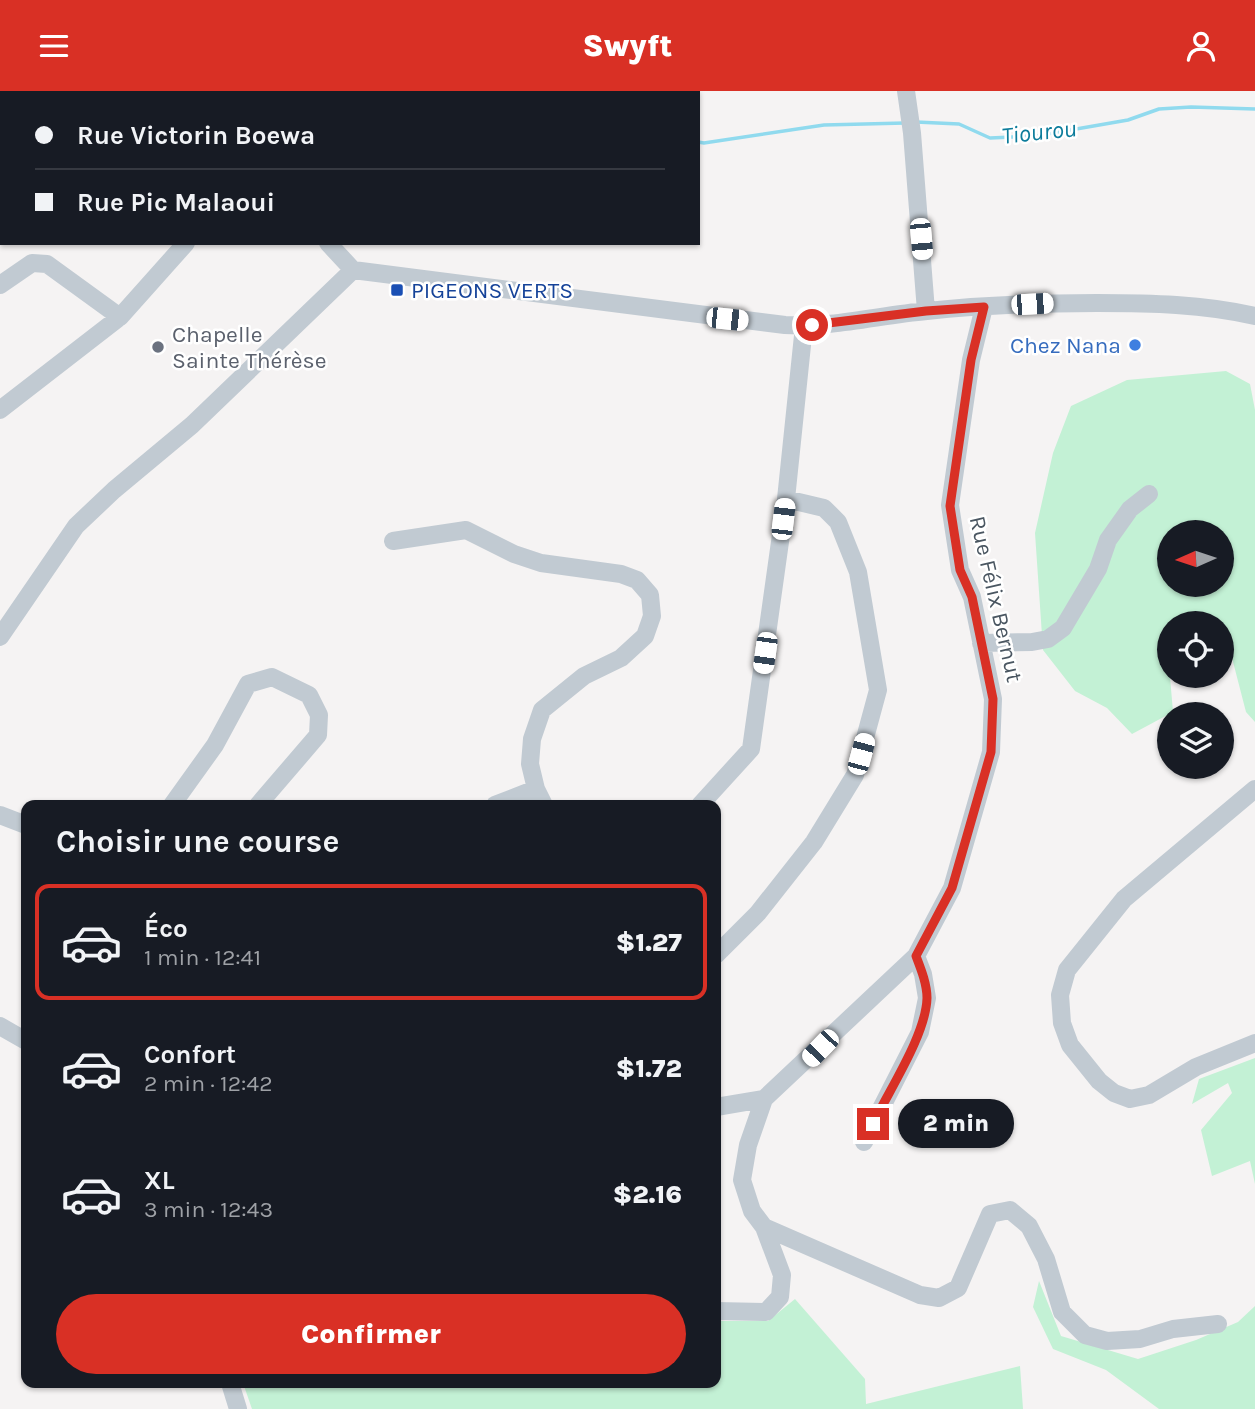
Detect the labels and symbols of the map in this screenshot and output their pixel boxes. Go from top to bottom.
water label: Tiourou [1000,114,1078,150]
car [909,217,934,261]
place label: PIGEONS VERTS [411,277,573,304]
marker: PIGEONS VERTS [389,282,405,298]
car [1011,292,1054,316]
car [706,306,749,332]
route start [796,309,828,341]
place label: Chapelle Sainte Thérèse [172,321,326,374]
place label: Chez Nana [1010,332,1121,359]
marker: Chez Nana [1127,337,1143,353]
marker: Chapelle Sainte Thérèse [150,339,166,355]
car [771,497,796,541]
street label: Rue Félix Bernut [964,513,1028,685]
north arrow [1157,520,1234,597]
car [752,631,779,675]
car [846,731,877,777]
car [798,1026,843,1070]
callout: 2 min [898,1100,1013,1149]
route end [857,1108,889,1140]

